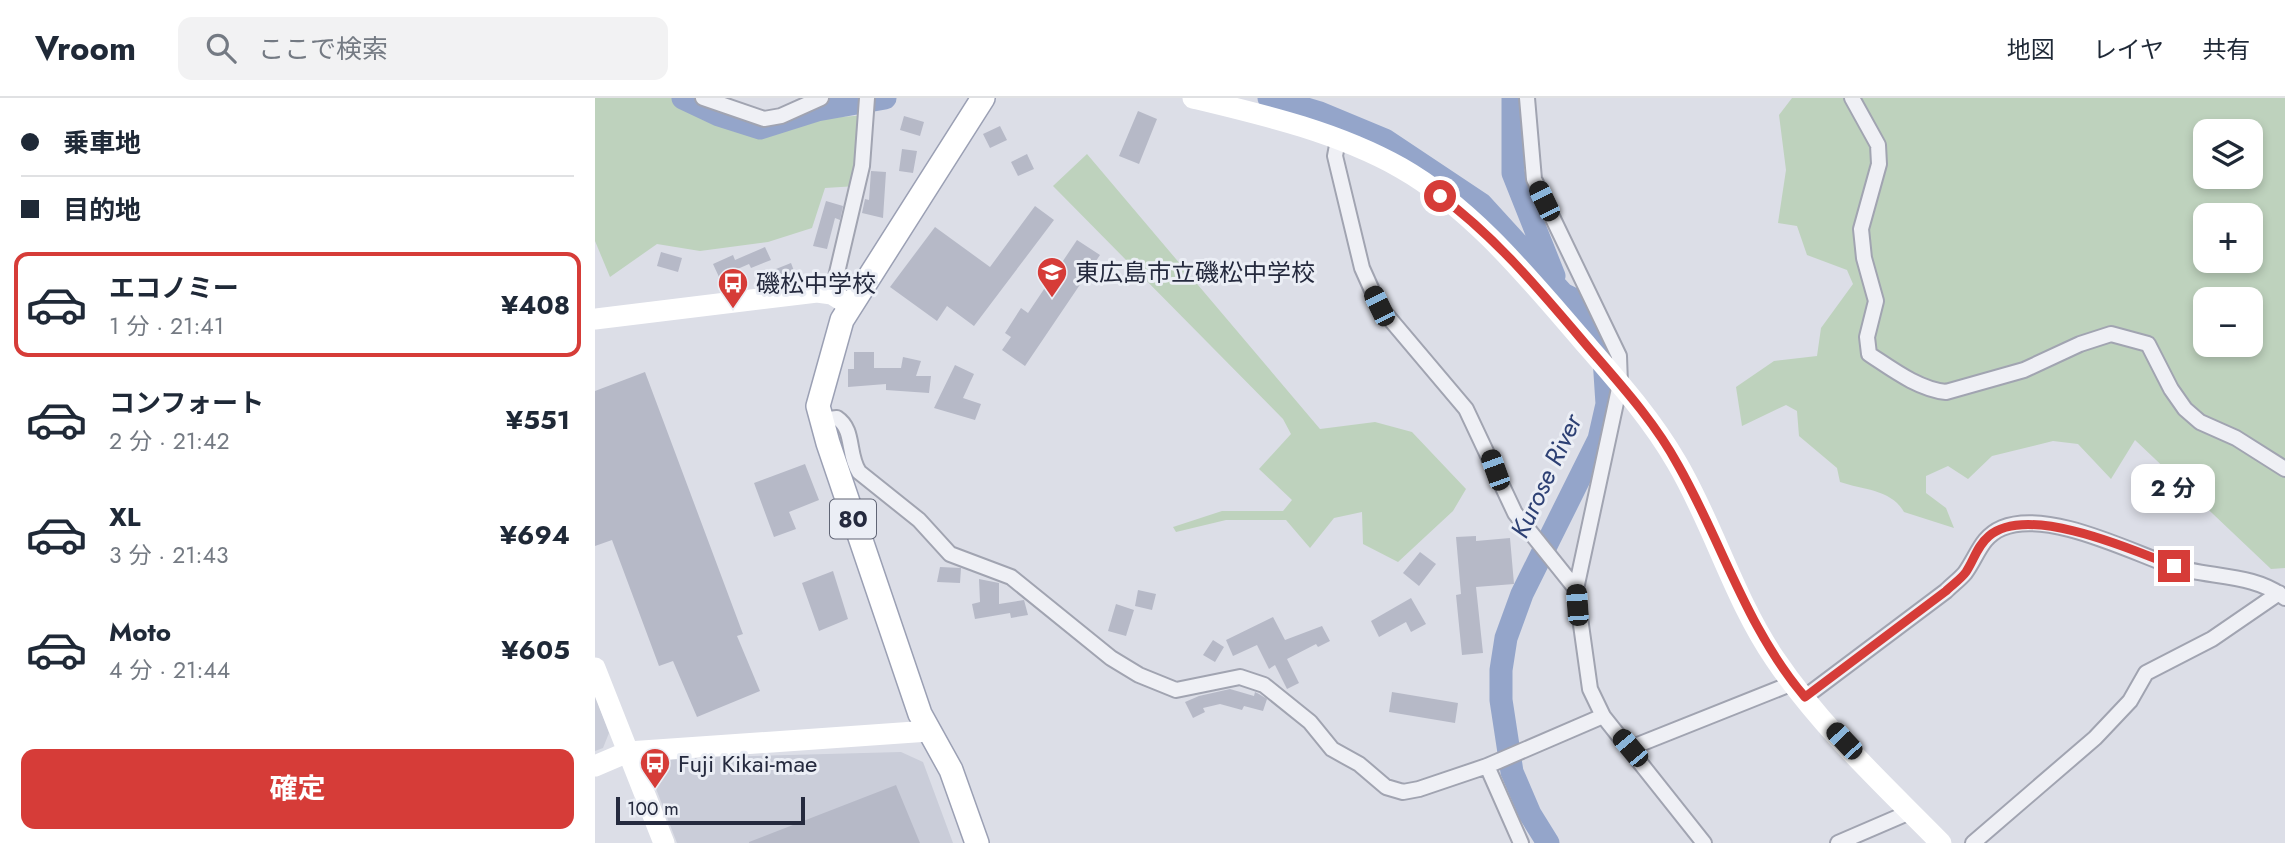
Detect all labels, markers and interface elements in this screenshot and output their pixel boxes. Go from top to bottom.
search box [178,17,668,80]
text: Vroom [35,25,136,72]
icon: search [202,29,240,67]
text: ここで検索 [258,30,388,68]
text: 地図 [2007,32,2055,67]
text: レイヤ [2093,32,2164,67]
text: 共有 [2202,32,2250,67]
map controls [2193,119,2263,357]
button: layers [2193,119,2263,189]
text: 乗車地 [63,124,141,162]
car [1526,178,1563,224]
route start [1424,180,1456,212]
text: 目的地 [63,191,141,229]
button: + [2193,203,2263,273]
school or university icon: 東広島市立磯松中学校 [1035,255,1069,299]
place label: 東広島市立磯松中学校 [1075,255,1315,290]
bus stop icon: 磯松中学校 [716,266,750,310]
place label: 磯松中学校 [756,266,876,301]
text: エコノミー [109,269,239,307]
icon: car [25,273,88,336]
car [1361,283,1398,329]
text: ¥408 [501,286,570,324]
button: − [2193,287,2263,357]
text: 1 分 · 21:41 [109,309,224,343]
text: コンフォート [109,384,264,422]
icon: car [25,388,88,451]
text: ¥551 [506,401,570,439]
water label: Kurose River [1501,407,1592,544]
text: 2 分 · 21:42 [109,424,230,458]
car [1478,447,1513,493]
callout: 2 分 [2132,464,2216,514]
text: 2 分 [2151,471,2196,505]
text: XL [109,498,141,536]
road number: 80 [830,500,876,538]
icon: car [25,503,88,566]
text: ¥694 [500,516,570,554]
text: 3 分 · 21:43 [109,538,228,572]
route end [2158,550,2190,582]
car [1566,583,1589,627]
text: Moto [109,613,171,651]
icon: car [25,618,88,681]
text: ¥605 [501,631,570,669]
text: 4 分 · 21:44 [109,653,230,687]
car [1822,718,1867,764]
car [1609,725,1652,771]
bus stop icon: Fuji Kikai-mae [638,746,672,790]
place label: Fuji Kikai-mae [678,746,817,781]
button: 確定 [21,749,574,829]
scale bar [616,794,805,826]
text: 100 m [627,795,679,822]

